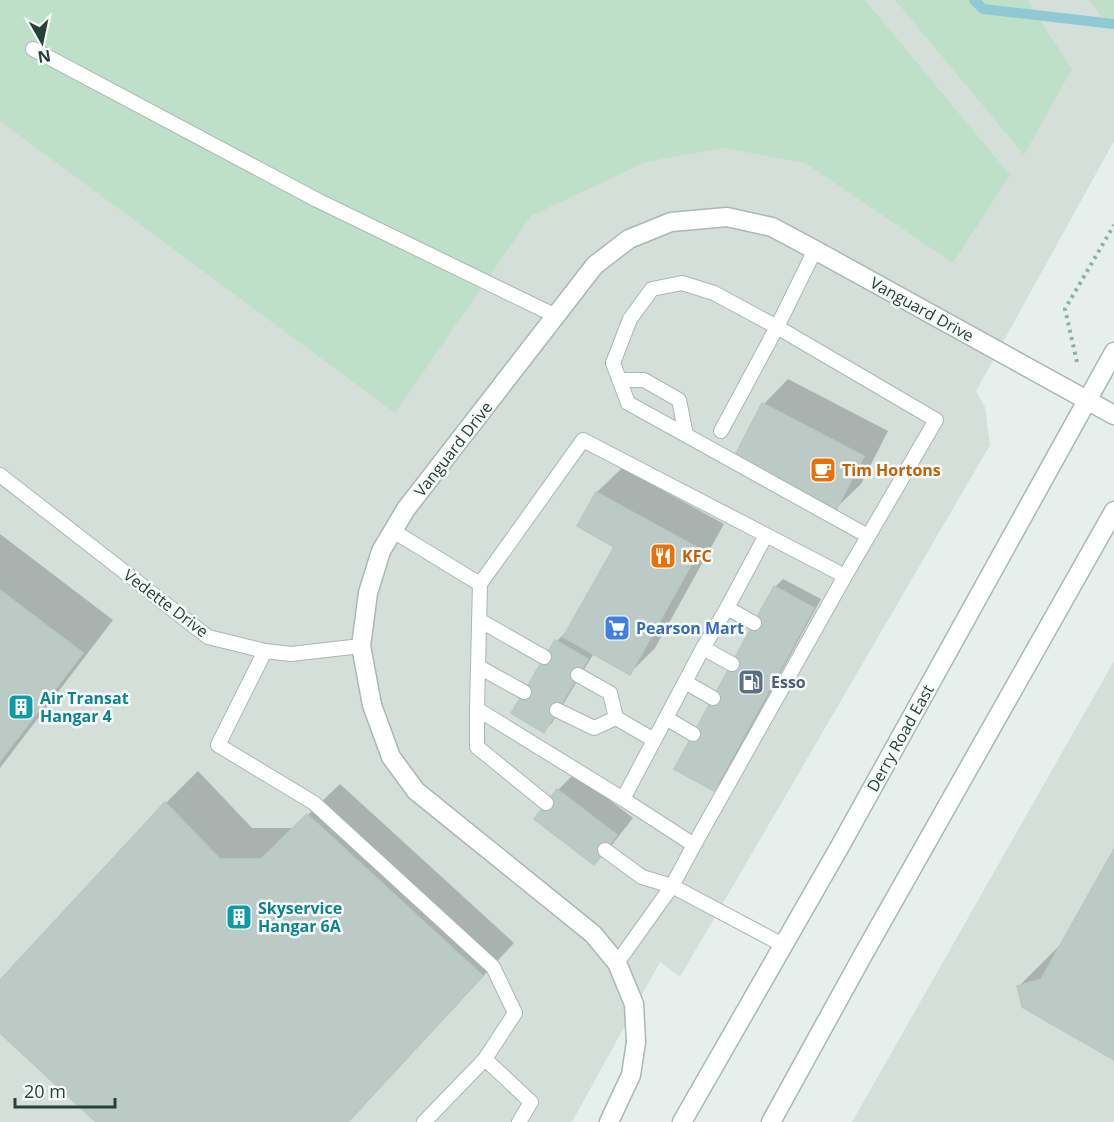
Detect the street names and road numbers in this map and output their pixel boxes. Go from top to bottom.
street label: Vanguard Drive [866,271,978,347]
street label: Vanguard Drive [409,397,497,501]
street label: Vedette Drive [119,564,213,642]
street label: Derry Road East [861,680,939,796]

